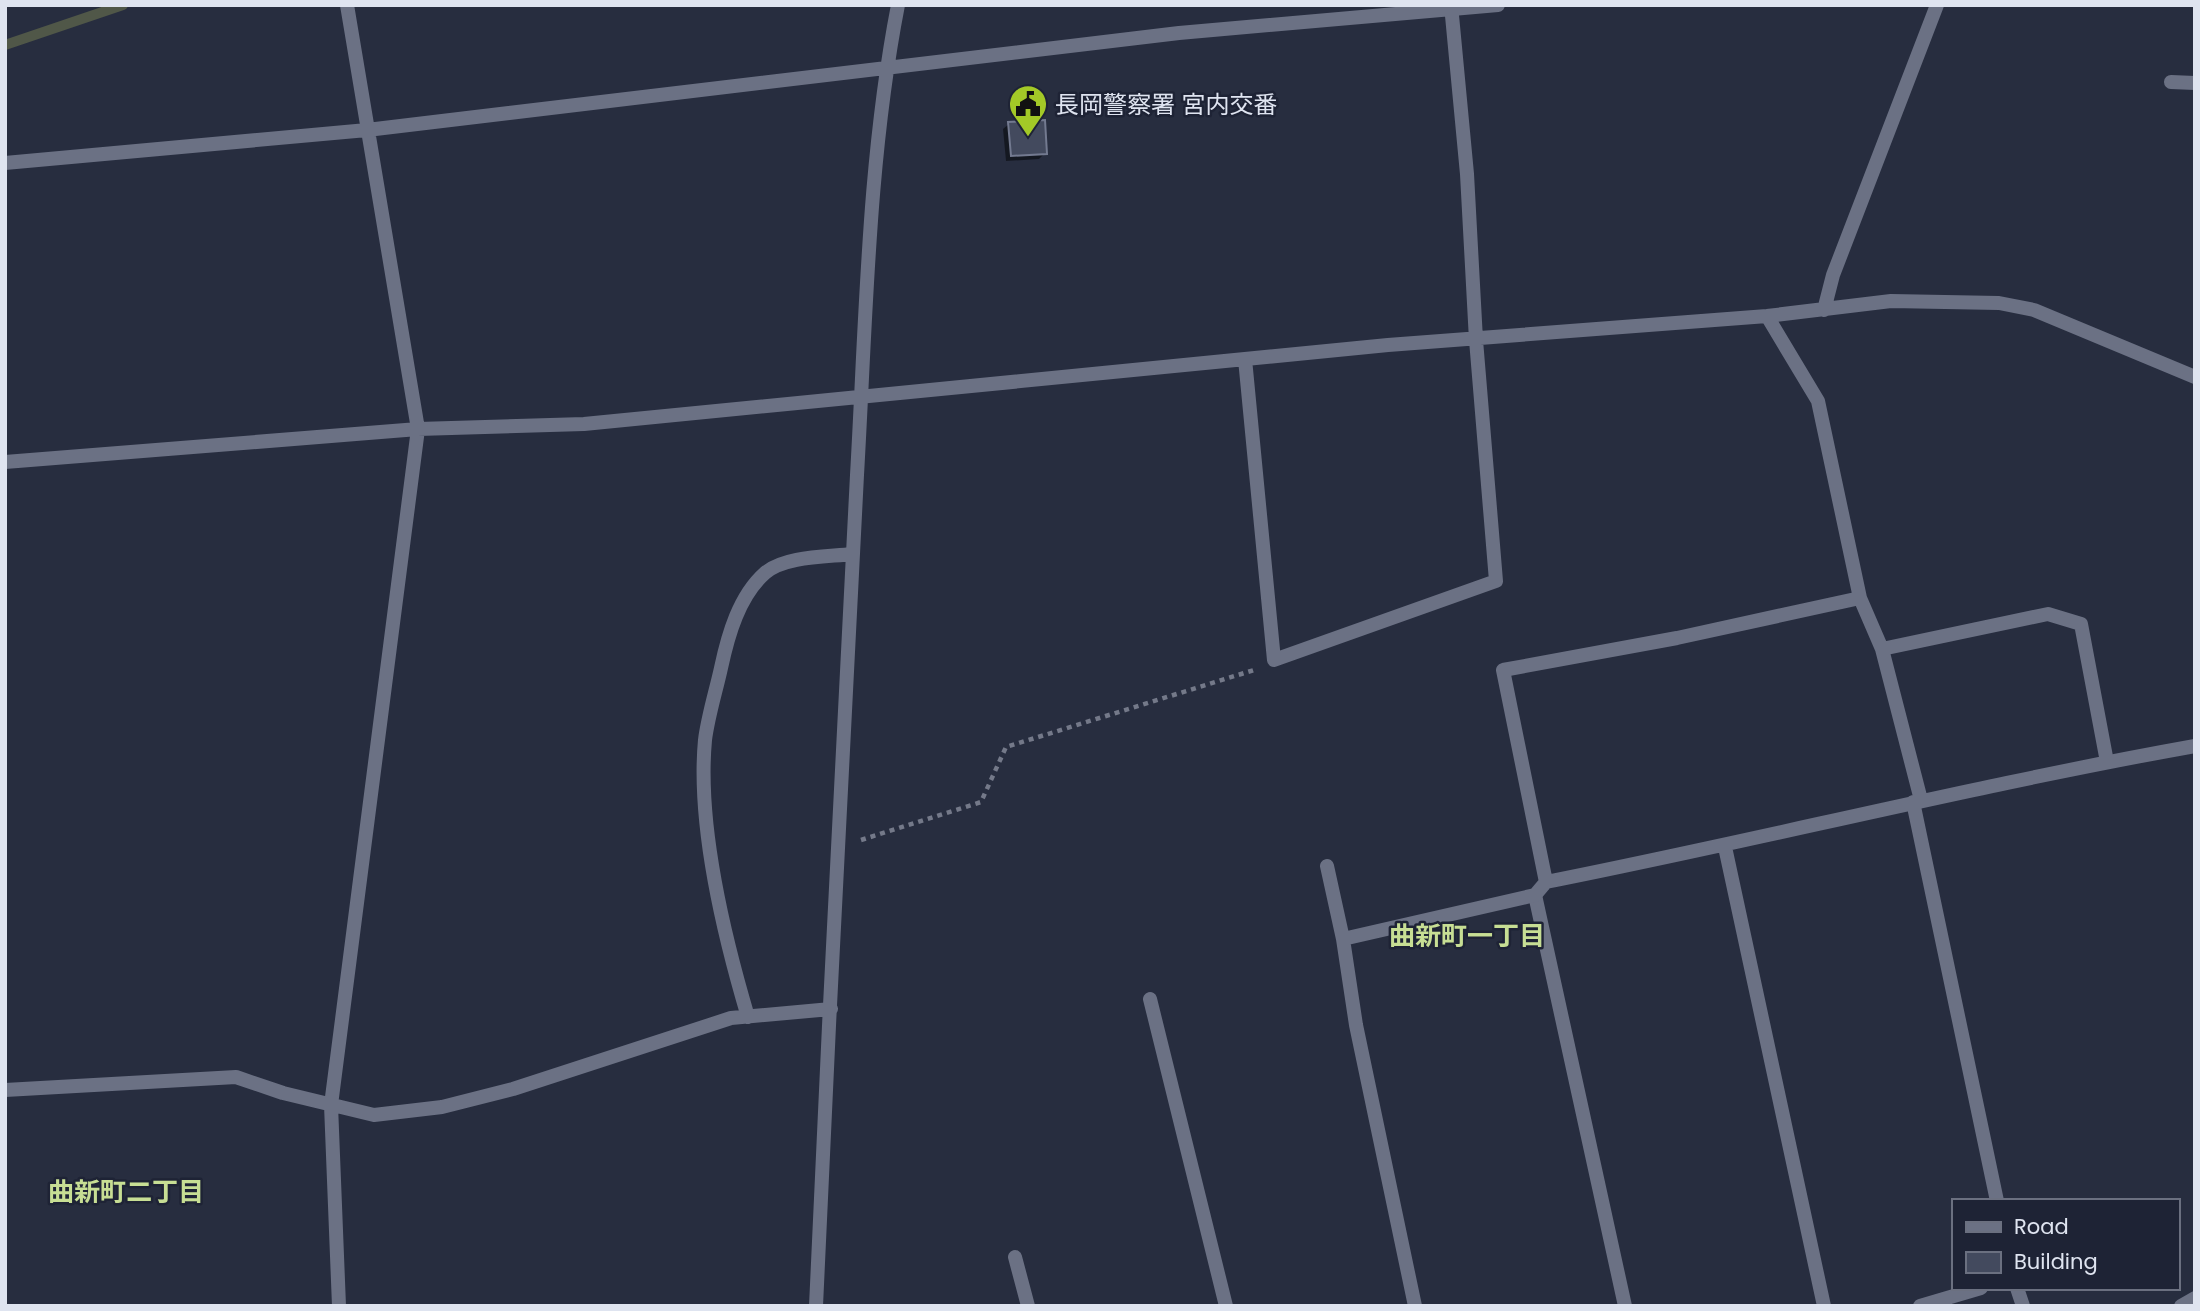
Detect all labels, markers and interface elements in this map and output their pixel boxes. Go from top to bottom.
public building icon: 長岡警察署 宮内交番 [1007,83,1049,138]
place label: 長岡警察署 宮内交番 [1055,88,1277,121]
district label: 曲新町一丁目 [1389,918,1545,954]
district label: 曲新町二丁目 [48,1174,204,1210]
legend [1952,1199,2179,1290]
text: Road [2014,1212,2069,1241]
text: Building [2014,1247,2098,1276]

